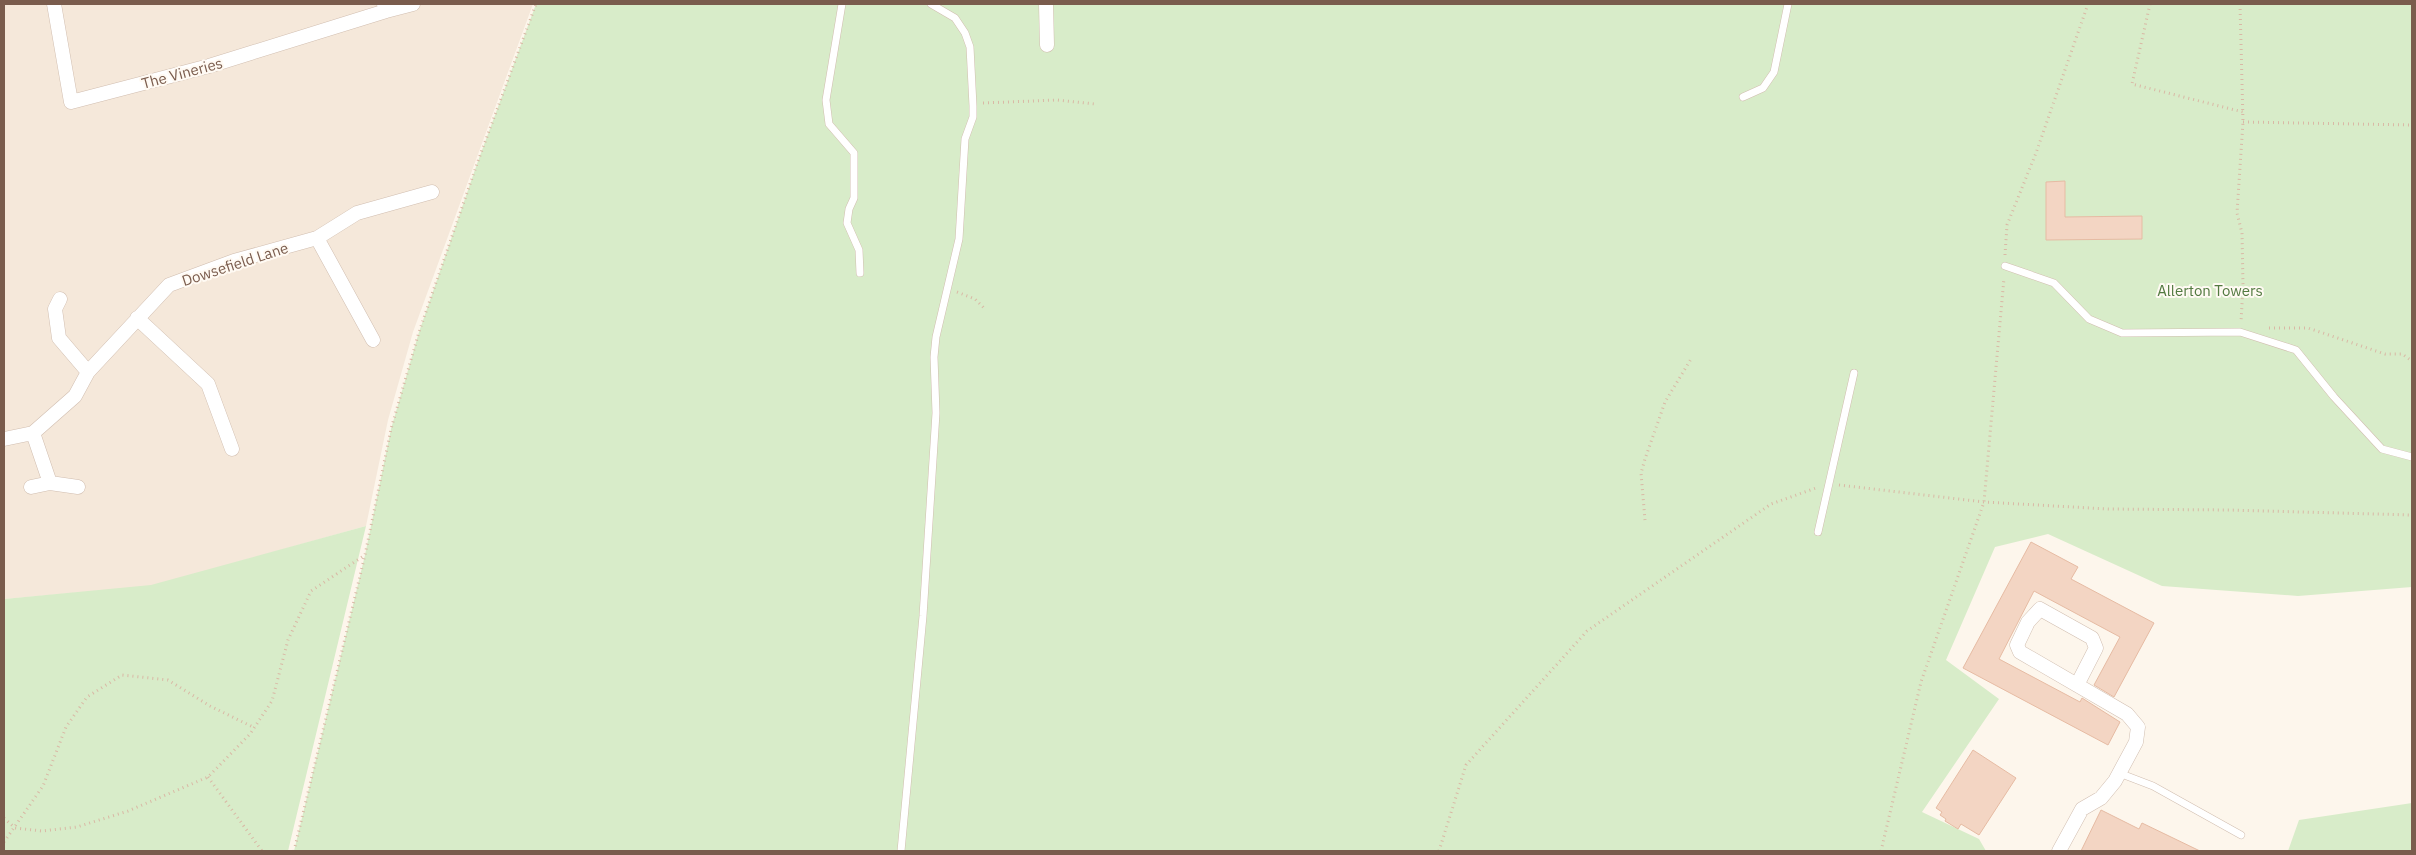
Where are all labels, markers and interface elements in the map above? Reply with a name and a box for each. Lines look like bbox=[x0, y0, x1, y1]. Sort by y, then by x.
street label: The Vineries bbox=[139, 53, 225, 93]
street label: Dowsefield Lane bbox=[179, 238, 291, 290]
park label: Allerton Towers bbox=[2157, 281, 2263, 300]

